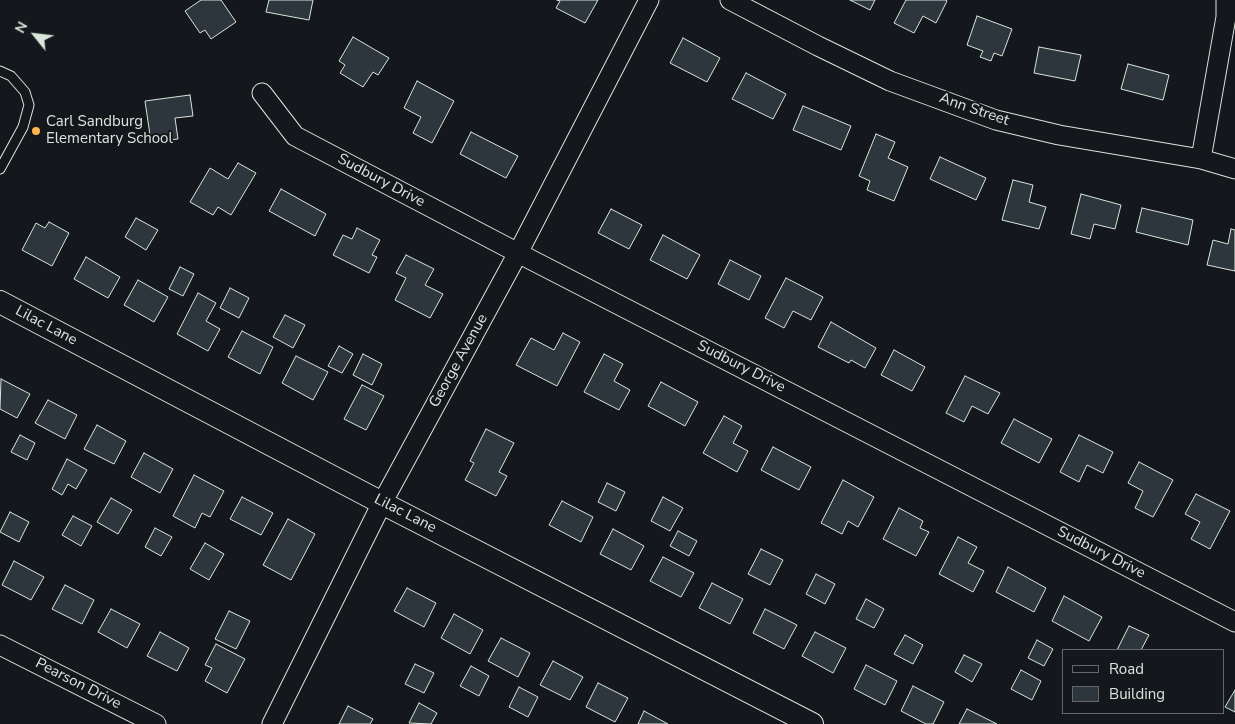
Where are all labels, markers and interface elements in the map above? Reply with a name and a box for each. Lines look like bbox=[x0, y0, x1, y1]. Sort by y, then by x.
north arrow bbox=[10, 10, 60, 60]
text: N bbox=[11, 18, 32, 37]
street label: Ann Street bbox=[937, 90, 1011, 130]
place label: Carl Sandburg Elementary School bbox=[46, 113, 173, 148]
marker: Carl Sandburg Elementary School bbox=[30, 125, 42, 137]
street label: Sudbury Drive bbox=[334, 150, 428, 212]
street label: Lilac Lane bbox=[12, 302, 80, 350]
street label: George Avenue bbox=[426, 311, 492, 411]
street label: Sudbury Drive bbox=[694, 337, 788, 397]
street label: Lilac Lane bbox=[371, 491, 439, 537]
street label: Sudbury Drive bbox=[1054, 523, 1148, 583]
legend bbox=[1062, 649, 1225, 714]
street label: Pearson Drive bbox=[32, 655, 124, 713]
text: Road bbox=[1109, 659, 1144, 679]
text: Building bbox=[1109, 684, 1165, 704]

